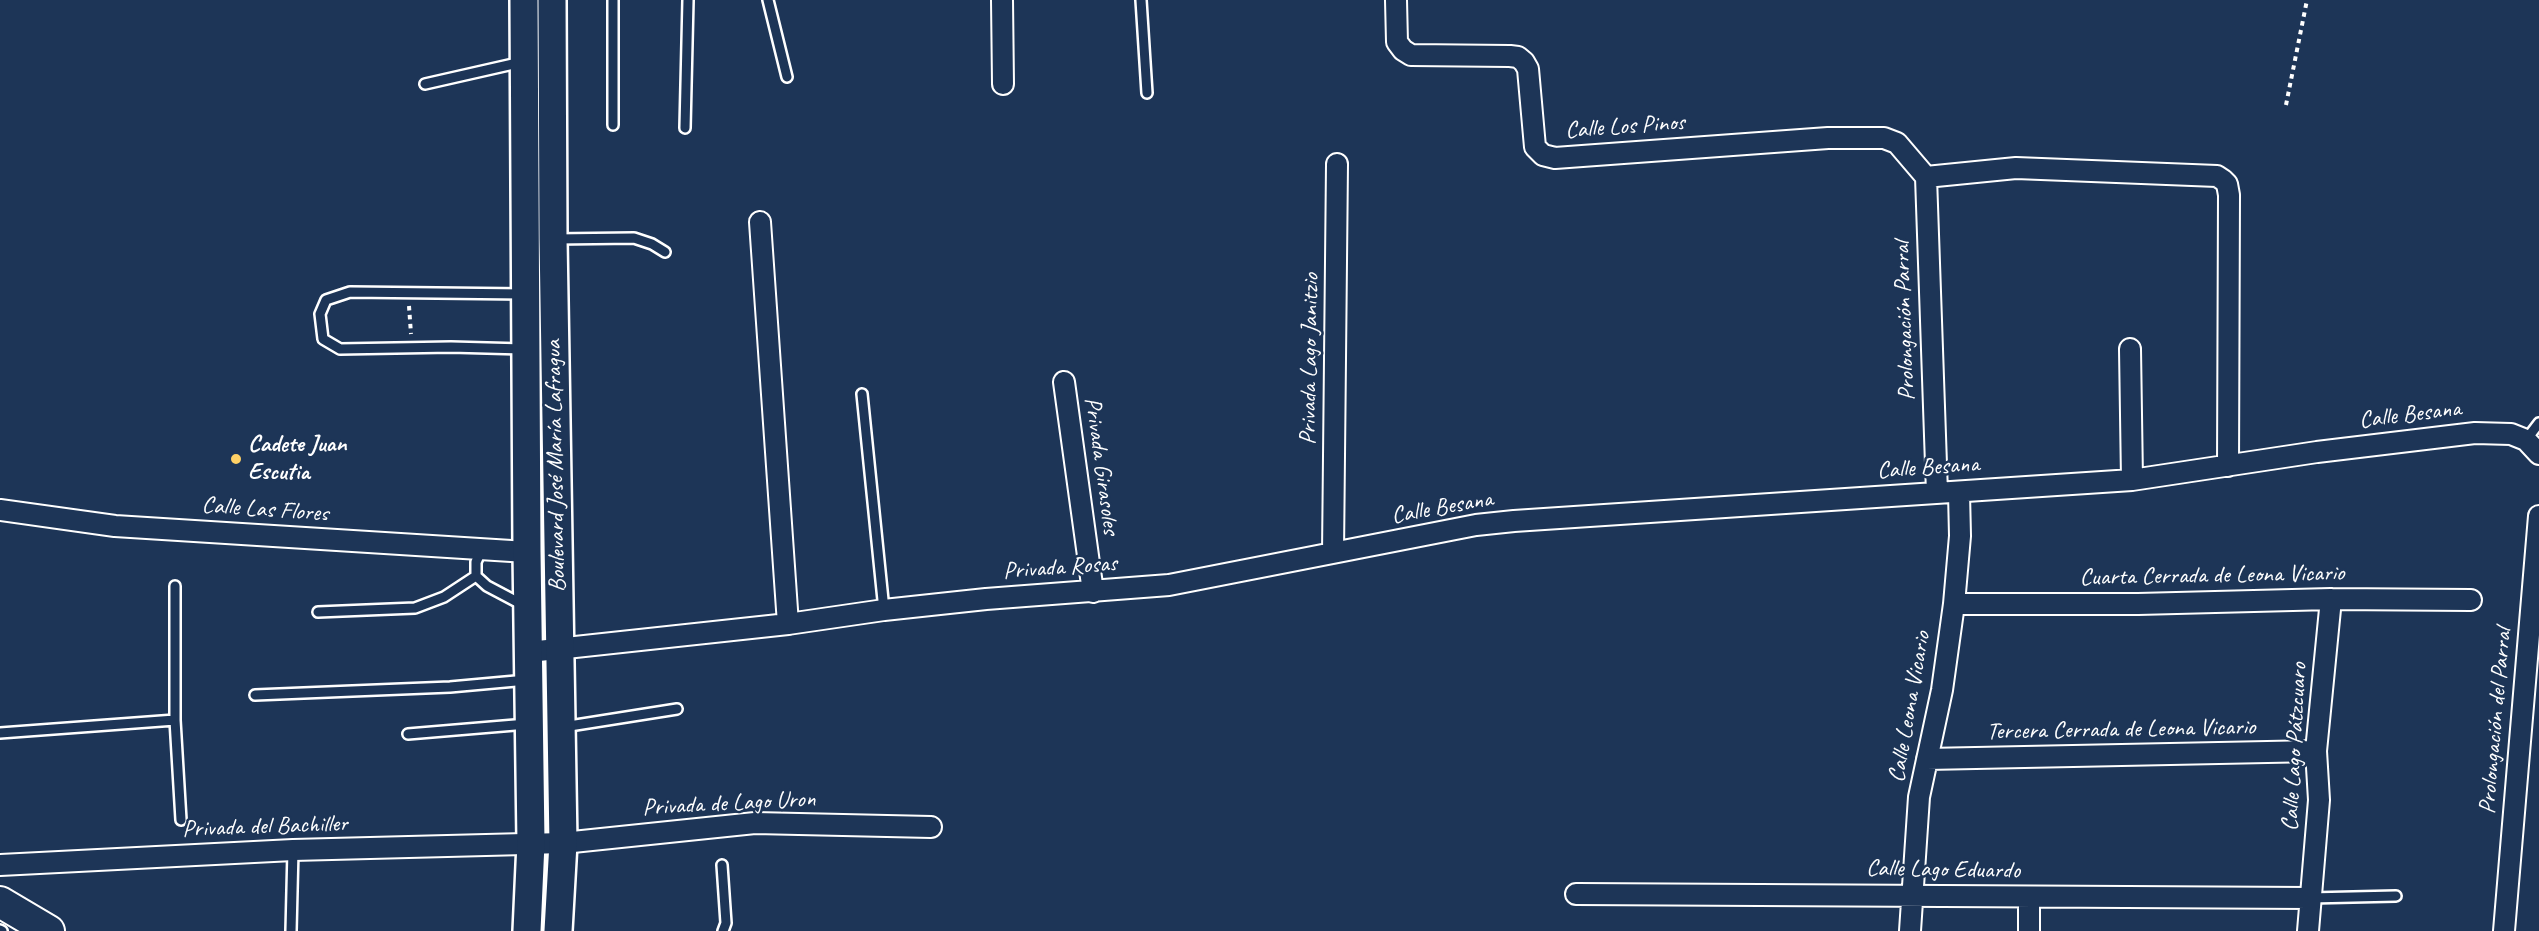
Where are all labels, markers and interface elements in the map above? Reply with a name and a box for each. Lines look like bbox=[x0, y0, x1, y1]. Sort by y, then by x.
street label: Calle Los Pinos bbox=[1564, 108, 1686, 146]
street label: Prolongación Parral bbox=[1888, 241, 1922, 401]
street label: Privada Lago Janitzio bbox=[1294, 273, 1326, 445]
street label: Boulevard José María Lafragua bbox=[539, 340, 573, 592]
street label: Calle Besana bbox=[2357, 394, 2463, 436]
street label: Privada Girasoles bbox=[1077, 395, 1125, 537]
place label: Cadete Juan Escutia bbox=[248, 431, 346, 487]
street label: Calle Besana bbox=[1876, 450, 1980, 486]
marker: Cadete Juan Escutia bbox=[229, 452, 243, 466]
street label: Calle Besana bbox=[1389, 485, 1495, 531]
street label: Calle Las Flores bbox=[201, 491, 329, 529]
street label: Privada Rosas bbox=[1002, 550, 1118, 586]
street label: Cuarta Cerrada de Leona Vicario bbox=[2079, 559, 2345, 593]
street label: Prolongación del Parral bbox=[2474, 627, 2518, 815]
street label: Calle Leona Vicario bbox=[1883, 629, 1937, 785]
street label: Calle Lago Pátzcuaro bbox=[2276, 662, 2314, 832]
street label: Tercera Cerrada de Leona Vicario bbox=[1986, 713, 2256, 747]
street label: Privada de Lago Uron bbox=[642, 785, 816, 823]
street label: Privada del Bachiller bbox=[182, 810, 348, 844]
street label: Calle Lago Eduardo bbox=[1866, 854, 2020, 886]

